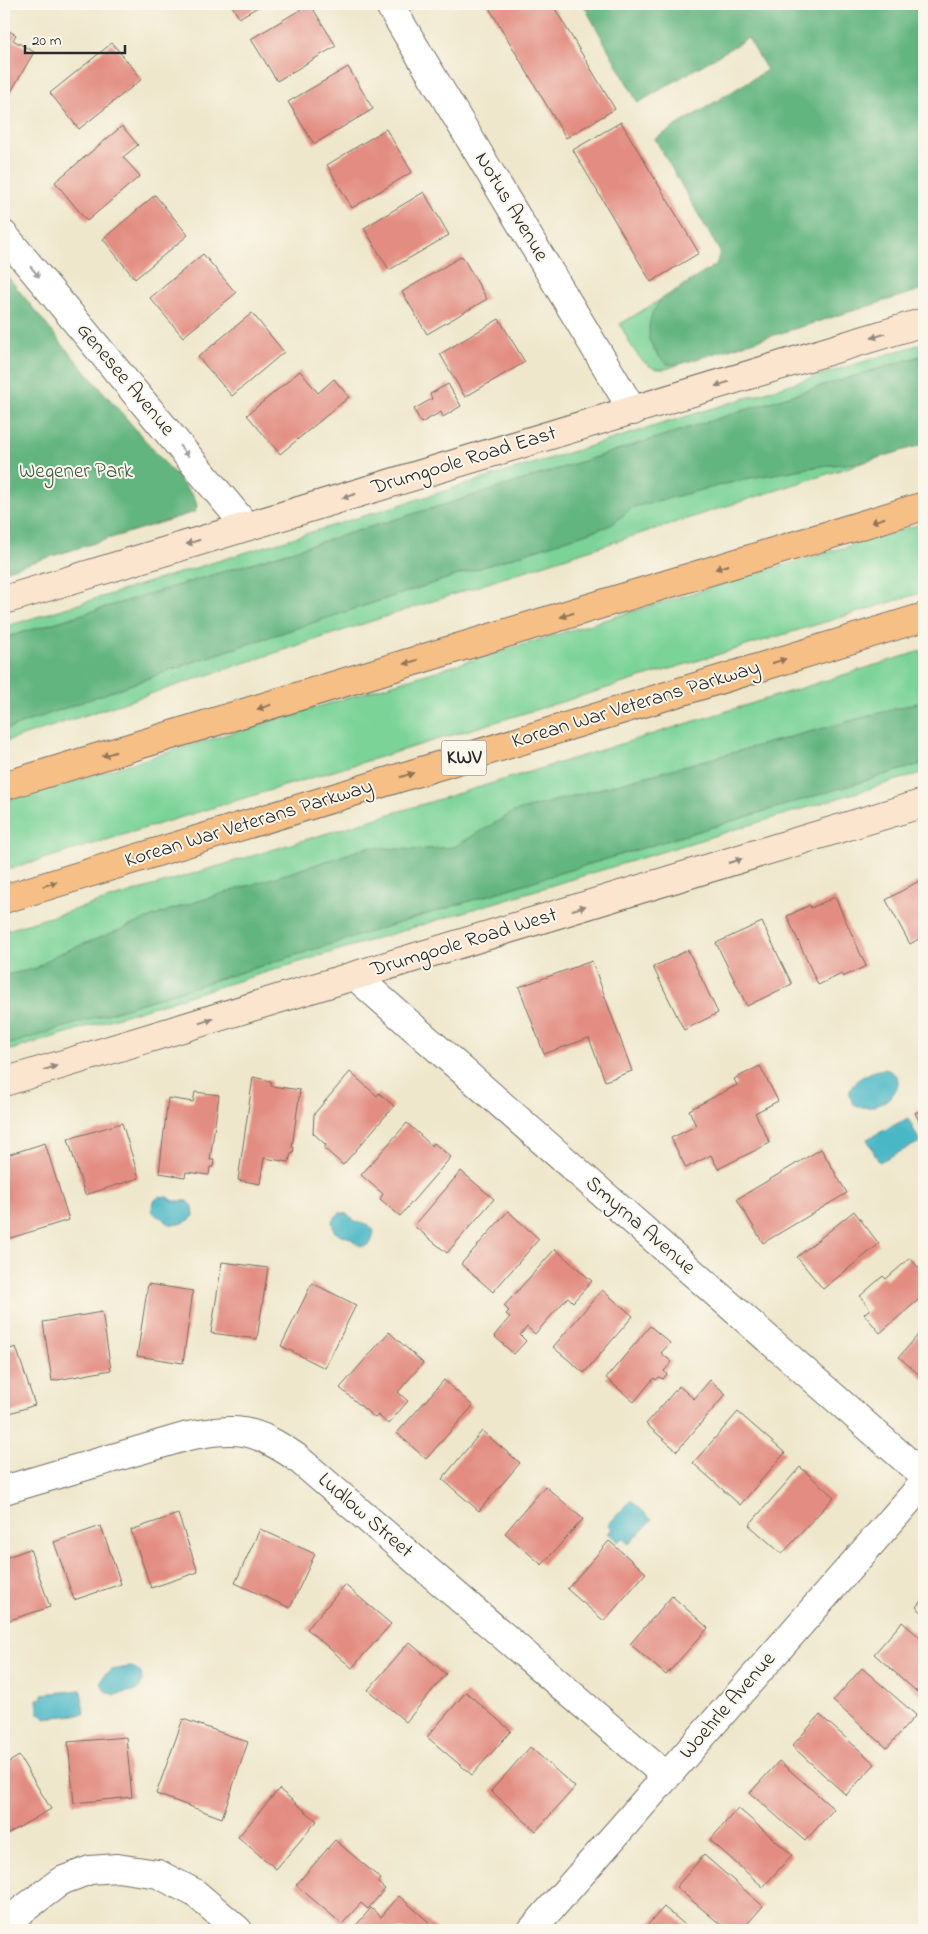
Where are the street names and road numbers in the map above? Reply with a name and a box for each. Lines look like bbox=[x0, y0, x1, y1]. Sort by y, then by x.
street label: Notus Avenue bbox=[467, 147, 556, 268]
street label: Genesee Avenue bbox=[69, 317, 182, 444]
street label: Drumgoole Road East bbox=[367, 419, 561, 506]
street label: Korean War Veterans Parkway bbox=[508, 653, 764, 759]
road number: KWV bbox=[442, 740, 486, 776]
street label: Korean War Veterans Parkway bbox=[121, 772, 377, 878]
street label: Drumgoole Road West bbox=[366, 900, 561, 988]
street label: Smyrna Avenue bbox=[577, 1170, 702, 1284]
street label: Ludlow Street bbox=[311, 1466, 419, 1566]
street label: Woehrle Avenue bbox=[673, 1645, 784, 1766]

